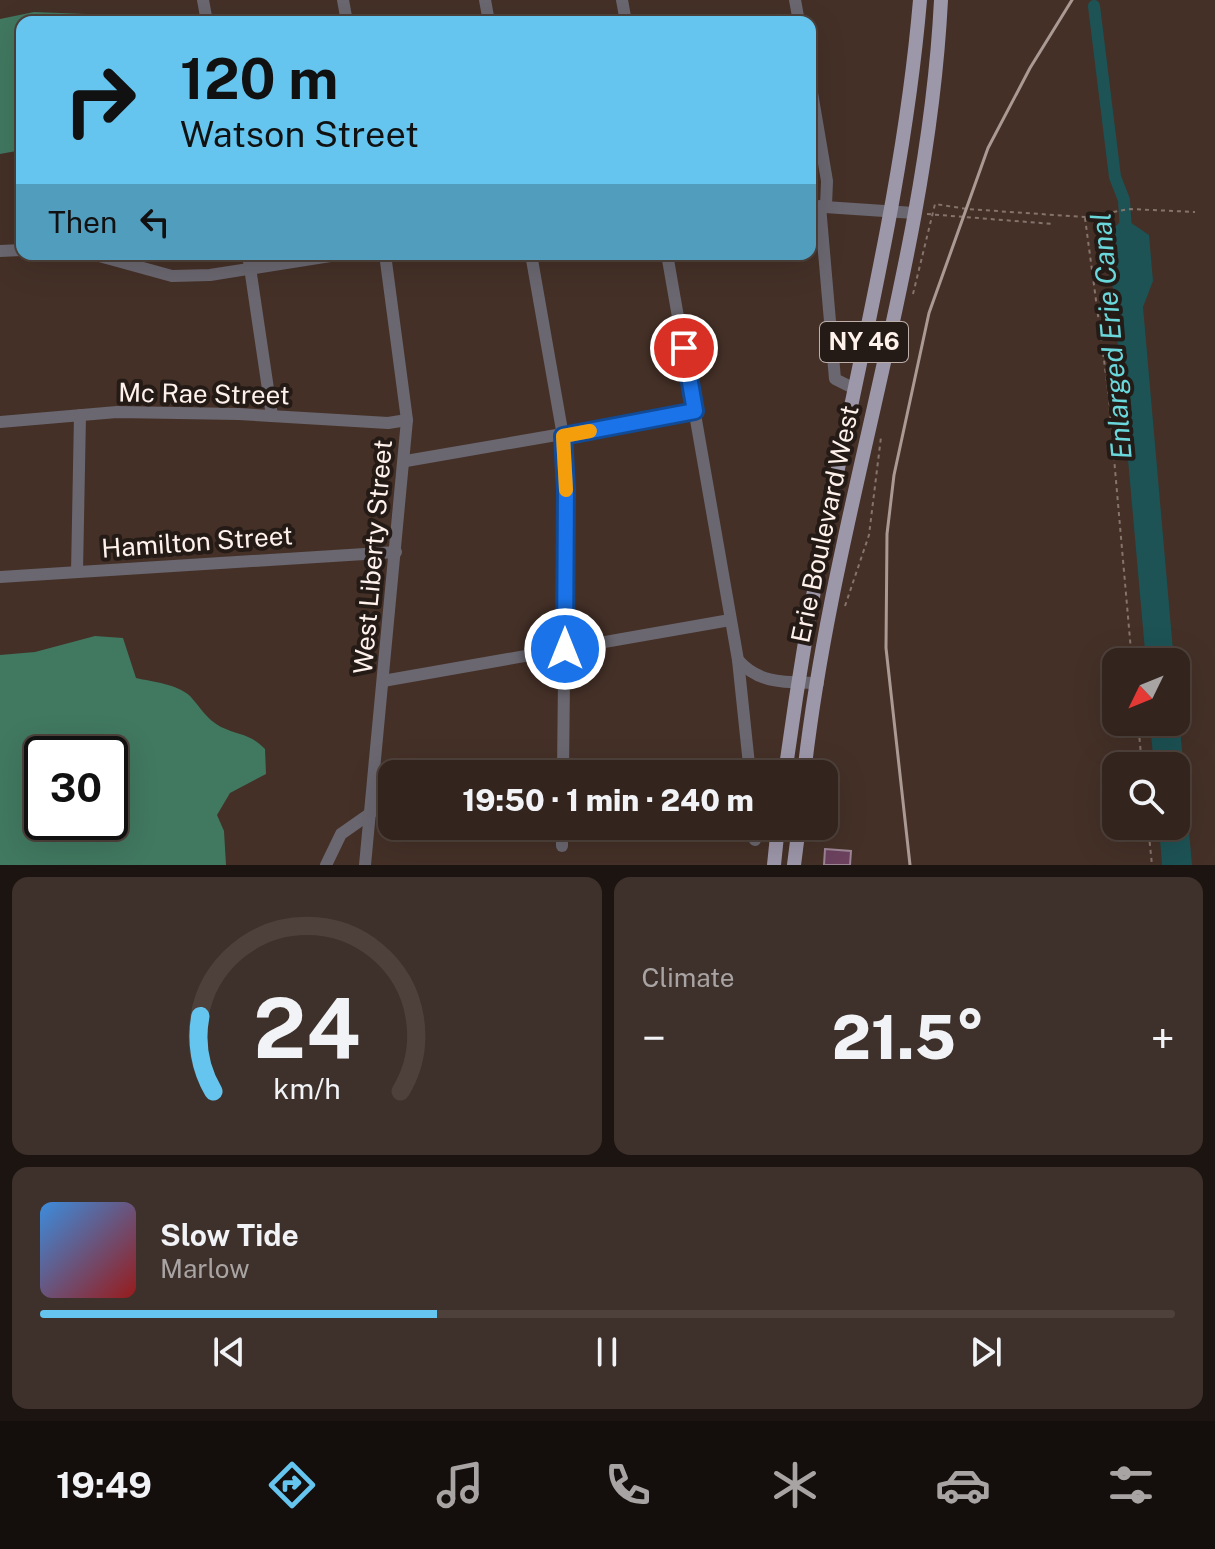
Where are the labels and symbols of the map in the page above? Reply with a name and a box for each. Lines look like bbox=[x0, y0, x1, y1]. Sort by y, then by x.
water label: Enlarged Erie Canal bbox=[1083, 211, 1138, 461]
pin bbox=[650, 314, 718, 382]
road number: NY 46 bbox=[820, 322, 908, 362]
street label: Mc Rae Street bbox=[118, 377, 290, 410]
street label: Erie Boulevard West bbox=[784, 402, 865, 645]
street label: West Liberty Street bbox=[347, 438, 398, 676]
street label: Hamilton Street bbox=[100, 519, 294, 564]
position arrow bbox=[523, 607, 607, 691]
north arrow bbox=[1102, 648, 1190, 736]
speed limit sign: 30 bbox=[24, 736, 128, 840]

